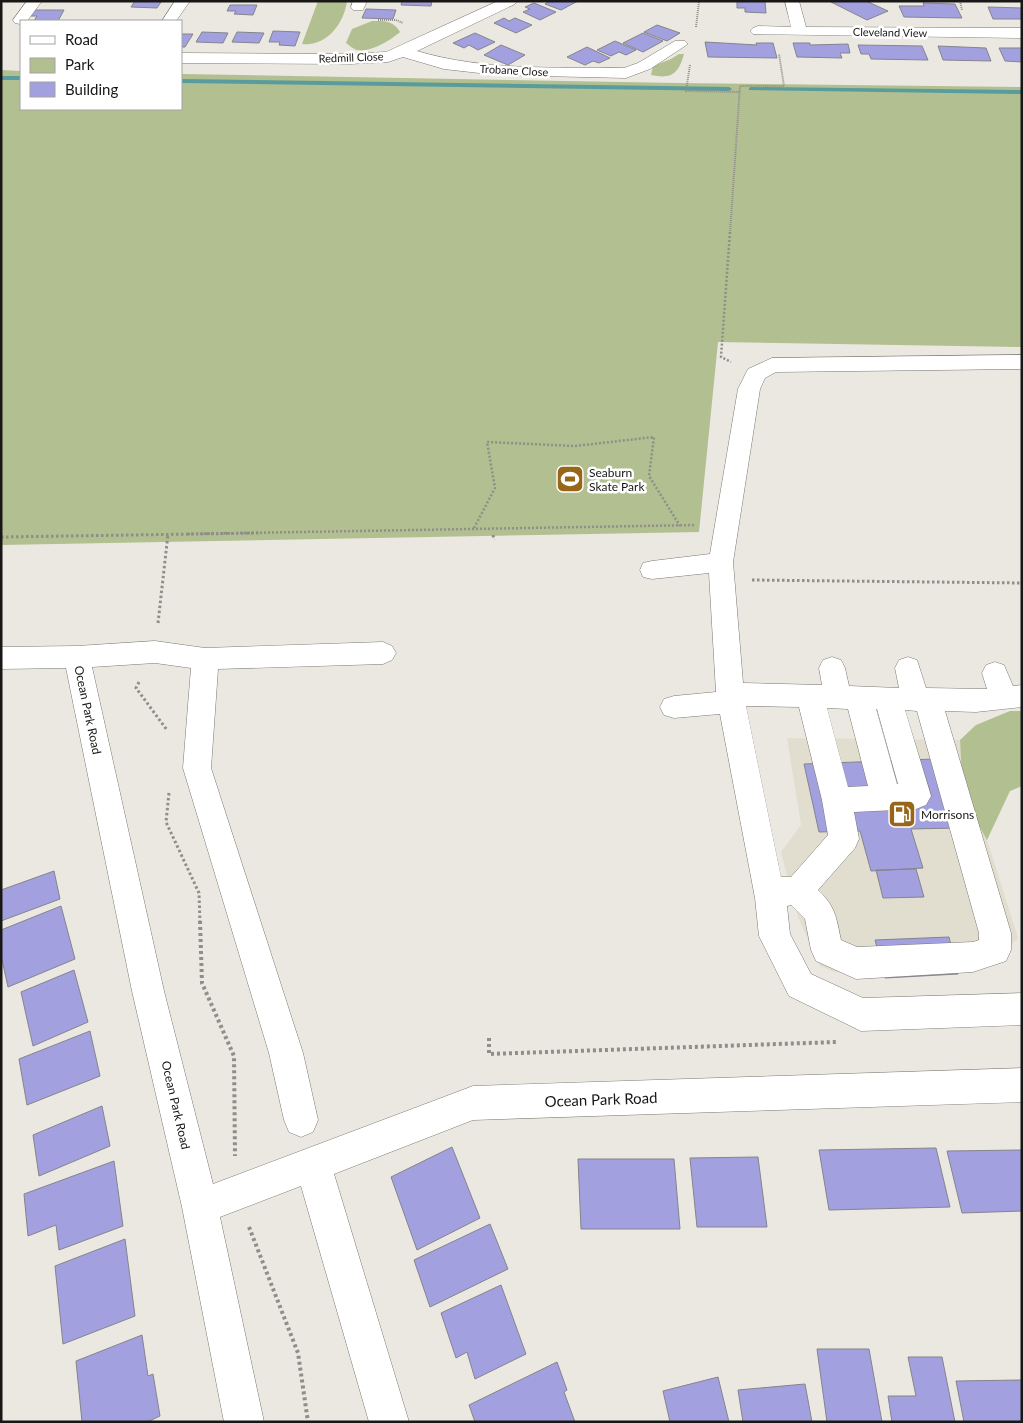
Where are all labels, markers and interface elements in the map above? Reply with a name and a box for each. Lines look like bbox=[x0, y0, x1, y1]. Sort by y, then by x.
legend bbox=[20, 20, 182, 110]
street label: Cleveland View bbox=[853, 25, 928, 39]
text: Road bbox=[65, 30, 98, 48]
street label: Redmill Close bbox=[318, 49, 384, 65]
text: Park bbox=[65, 55, 95, 73]
street label: Trobane Close bbox=[479, 62, 549, 78]
text: Building bbox=[65, 80, 118, 98]
sports icon: Seaburn Skate Park bbox=[555, 464, 585, 494]
place label: Seaburn Skate Park bbox=[589, 465, 645, 494]
street label: Ocean Park Road bbox=[71, 664, 105, 756]
fuel station icon: Morrisons bbox=[887, 799, 917, 829]
place label: Morrisons bbox=[921, 807, 974, 822]
street label: Ocean Park Road bbox=[159, 1059, 193, 1151]
street label: Ocean Park Road bbox=[544, 1088, 658, 1110]

